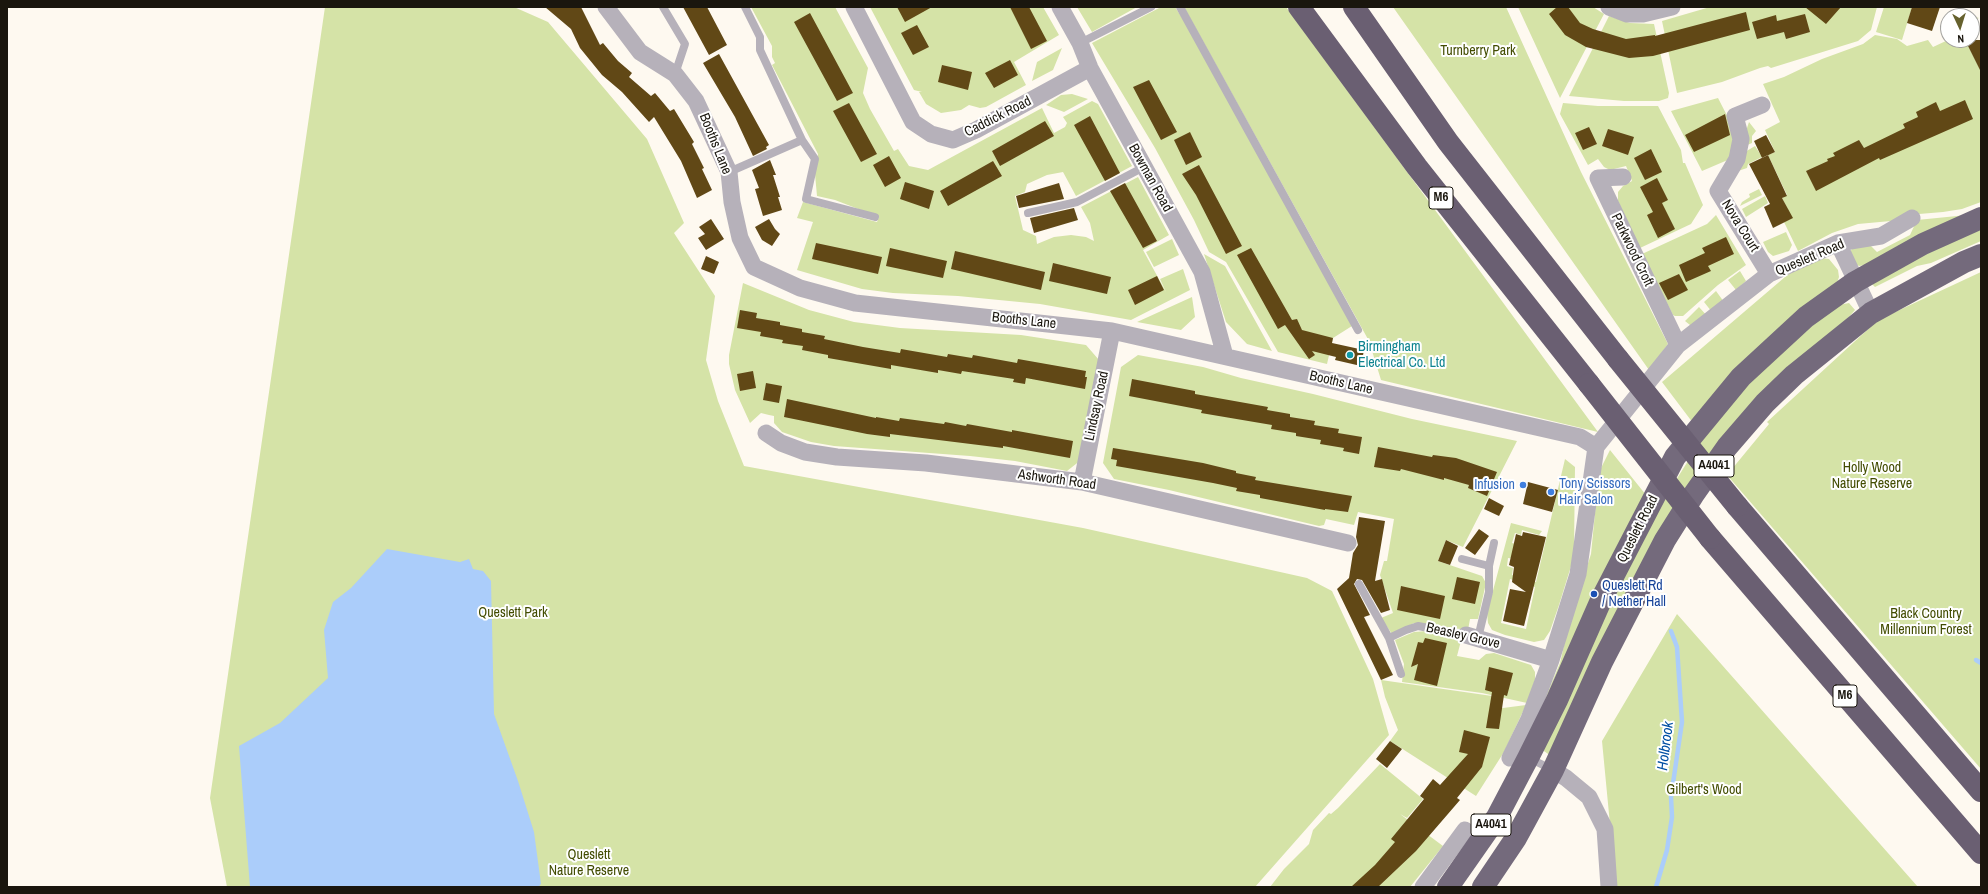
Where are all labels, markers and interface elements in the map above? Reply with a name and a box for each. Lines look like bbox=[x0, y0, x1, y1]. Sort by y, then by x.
north arrow bbox=[1940, 8, 1980, 48]
text: N bbox=[1957, 32, 1965, 46]
park label: Turnberry Park bbox=[1440, 43, 1516, 59]
street label: Caddick Road bbox=[962, 93, 1034, 141]
street label: Booths Lane bbox=[695, 111, 735, 177]
street label: Bowman Road bbox=[1124, 141, 1176, 215]
road number: M6 bbox=[1429, 187, 1453, 209]
street label: Nova Court bbox=[1717, 197, 1763, 255]
street label: Parkwood Croft bbox=[1607, 211, 1657, 289]
street label: Queslett Road bbox=[1773, 236, 1847, 280]
street label: Booths Lane bbox=[991, 309, 1057, 333]
place label: Birmingham Electrical Co. Ltd bbox=[1358, 339, 1445, 372]
marker: Birmingham Electrical Co. Ltd bbox=[1345, 350, 1355, 360]
street label: Booths Lane bbox=[1308, 368, 1374, 398]
street label: Lindsay Road bbox=[1081, 370, 1113, 442]
road number: A4041 bbox=[1694, 455, 1734, 477]
park label: Holly Wood Nature Reserve bbox=[1832, 460, 1912, 492]
street label: Ashworth Road bbox=[1017, 466, 1097, 494]
place label: Tony Scissors Hair Salon bbox=[1559, 476, 1630, 508]
place label: Infusion bbox=[1474, 477, 1515, 493]
marker: Infusion bbox=[1518, 480, 1528, 490]
marker: Tony Scissors Hair Salon bbox=[1546, 487, 1556, 497]
street label: Queslett Road bbox=[1614, 492, 1662, 566]
place label: Queslett Rd / Nether Hall bbox=[1602, 578, 1666, 610]
marker: Queslett Rd / Nether Hall bbox=[1589, 589, 1599, 599]
park label: Queslett Park bbox=[478, 605, 548, 621]
park label: Black Country Millennium Forest bbox=[1880, 606, 1972, 638]
street label: Beasley Grove bbox=[1424, 619, 1502, 653]
road number: M6 bbox=[1833, 685, 1857, 707]
water label: Holbrook bbox=[1654, 720, 1678, 772]
park label: Gilbert's Wood bbox=[1666, 782, 1742, 798]
road number: A4041 bbox=[1471, 814, 1511, 836]
park label: Queslett Nature Reserve bbox=[549, 847, 629, 880]

